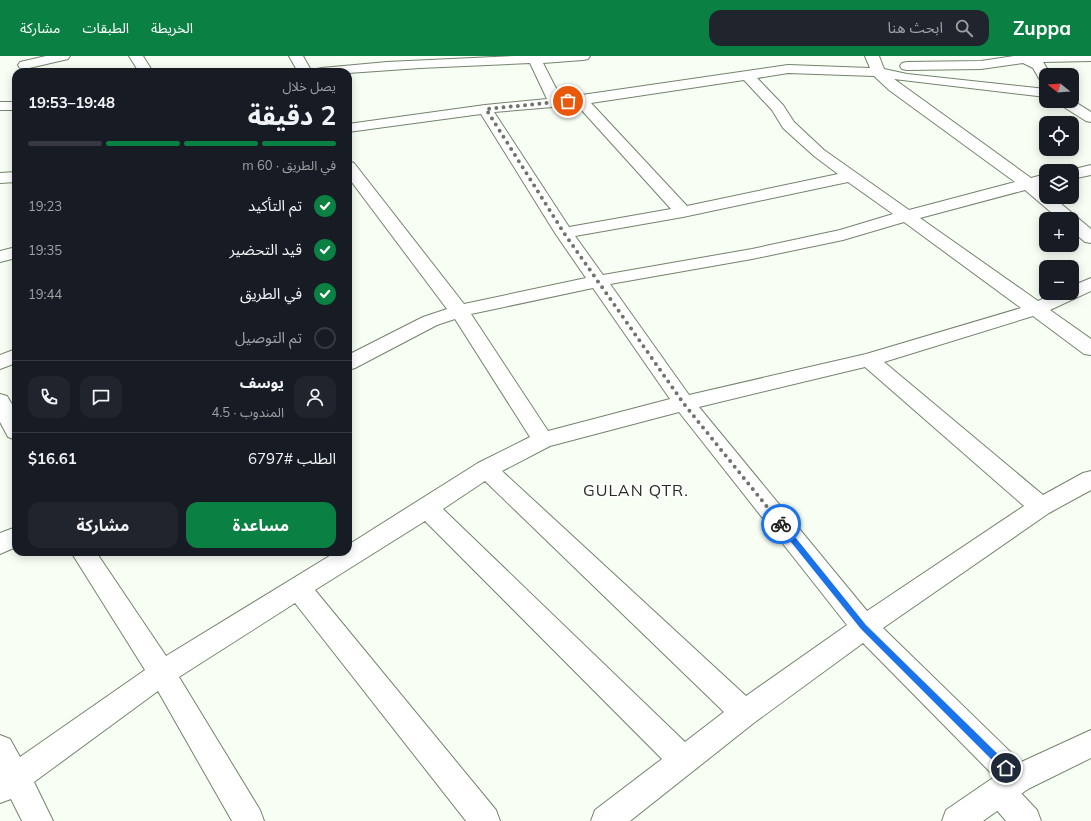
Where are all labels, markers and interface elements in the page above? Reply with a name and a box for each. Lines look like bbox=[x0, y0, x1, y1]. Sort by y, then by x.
search box bbox=[709, 10, 989, 46]
text: Zuppa bbox=[1013, 16, 1071, 40]
icon: search bbox=[953, 17, 975, 39]
text: ابحث هنا bbox=[887, 18, 943, 37]
text: مشاركة bbox=[20, 19, 60, 37]
text: الطبقات bbox=[82, 19, 129, 37]
text: الخريطة bbox=[151, 19, 193, 37]
north arrow bbox=[1039, 68, 1079, 108]
map controls bbox=[1039, 68, 1079, 300]
text: يصل خلال bbox=[282, 78, 336, 94]
pin bbox=[551, 84, 585, 118]
icon: bag bbox=[557, 90, 579, 112]
text: 19:48–19:53 bbox=[28, 93, 115, 112]
text: 2 دقيقة bbox=[248, 99, 336, 132]
button: locate bbox=[1039, 116, 1079, 156]
text: في الطريق · 60 m bbox=[242, 157, 336, 173]
button: layers bbox=[1039, 164, 1079, 204]
icon: check bbox=[314, 195, 336, 217]
text: تم التأكيد bbox=[248, 196, 302, 215]
text: 19:23 bbox=[28, 198, 62, 214]
button: + bbox=[1039, 212, 1079, 252]
icon: check bbox=[314, 239, 336, 261]
text: قيد التحضير bbox=[229, 240, 302, 259]
text: 19:35 bbox=[28, 242, 62, 258]
button: − bbox=[1039, 260, 1079, 300]
icon: check bbox=[314, 283, 336, 305]
text: في الطريق bbox=[240, 284, 302, 303]
text: 19:44 bbox=[28, 286, 62, 302]
text: تم التوصيل bbox=[235, 328, 302, 347]
text: يوسف bbox=[240, 373, 284, 392]
button: phone bbox=[28, 376, 70, 418]
button: chat bbox=[80, 376, 122, 418]
button: person bbox=[294, 376, 336, 418]
text: المندوب · 4.5 bbox=[212, 404, 284, 420]
text: $16.61 bbox=[28, 449, 77, 468]
text: الطلب #6797 bbox=[248, 449, 336, 468]
district label: GULAN QTR. bbox=[583, 480, 689, 500]
button: مشاركة bbox=[28, 502, 178, 548]
button: مساعدة bbox=[186, 502, 336, 548]
courier bbox=[761, 504, 801, 544]
icon: bike bbox=[770, 513, 792, 535]
pin bbox=[989, 751, 1023, 785]
icon: home bbox=[995, 757, 1017, 779]

